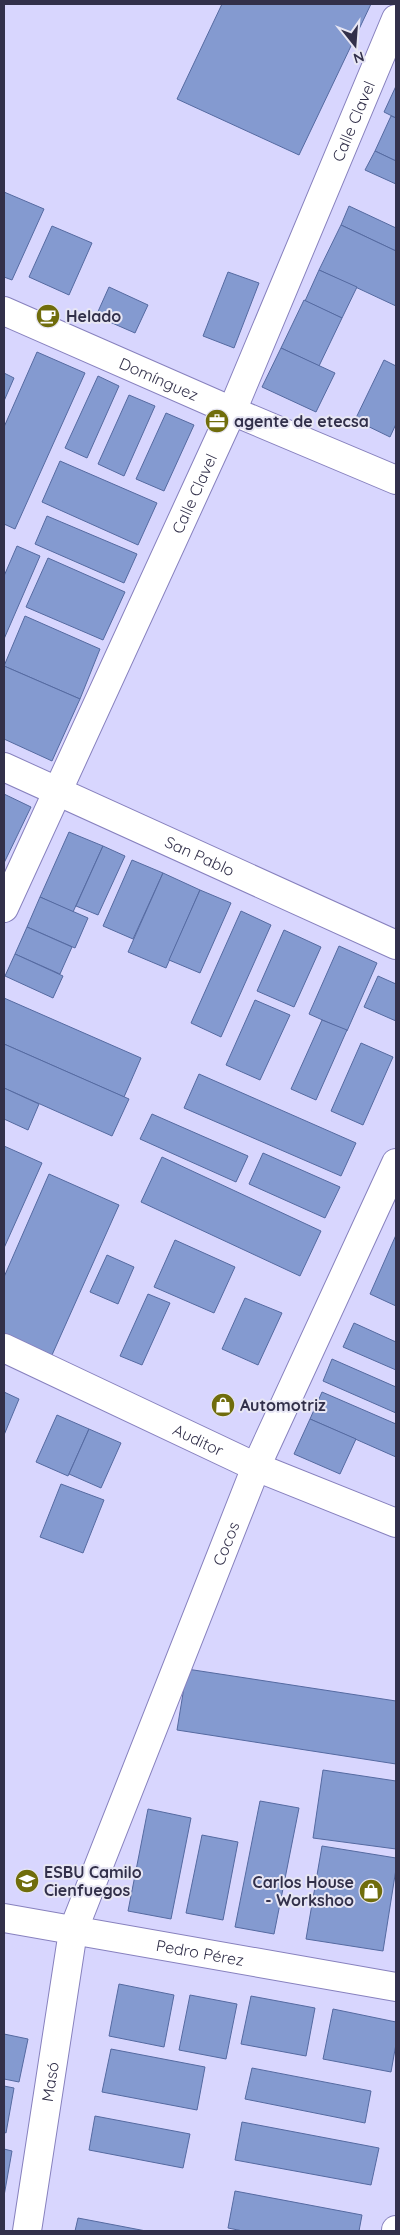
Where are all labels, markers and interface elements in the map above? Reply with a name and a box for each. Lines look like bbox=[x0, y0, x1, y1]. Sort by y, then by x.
north arrow bbox=[330, 20, 380, 70]
text: N bbox=[351, 47, 366, 68]
street label: Calle Clavel bbox=[328, 78, 379, 164]
cafe icon: Helado bbox=[35, 303, 61, 329]
place label: Helado bbox=[66, 306, 121, 326]
street label: Domínguez bbox=[116, 353, 201, 405]
office icon: agente de etecsa bbox=[204, 408, 230, 434]
place label: agente de etecsa bbox=[234, 411, 369, 431]
street label: Calle Clavel bbox=[167, 450, 221, 537]
street label: San Pablo bbox=[162, 831, 238, 880]
shop icon: Automotriz bbox=[210, 1392, 236, 1418]
place label: Automotriz bbox=[240, 1395, 326, 1415]
street label: Auditor bbox=[170, 1419, 227, 1460]
street label: Cocos bbox=[208, 1519, 243, 1568]
place label: ESBU Camilo Cienfuegos bbox=[44, 1862, 142, 1900]
school or university icon: ESBU Camilo Cienfuegos bbox=[14, 1868, 40, 1894]
place label: Carlos House - Workshoo bbox=[253, 1872, 354, 1910]
shop icon: Carlos House - Workshoo bbox=[358, 1878, 384, 1904]
street label: Pedro Pérez bbox=[154, 1935, 246, 1970]
street label: Masó bbox=[37, 2060, 63, 2103]

